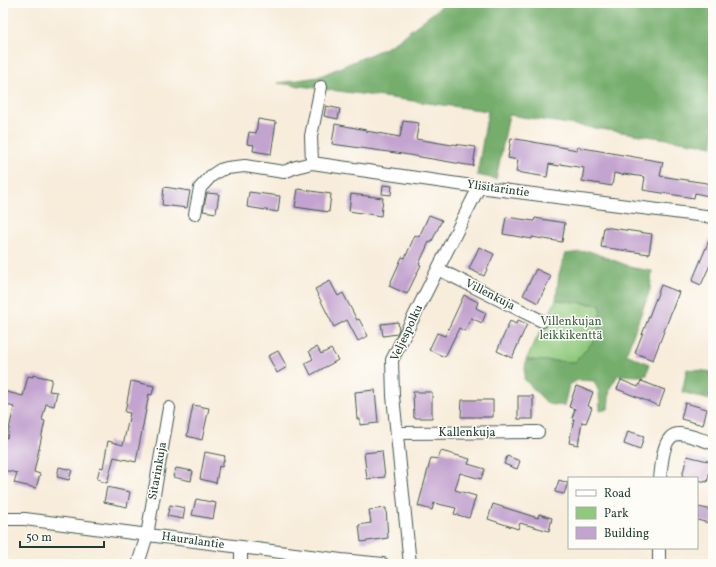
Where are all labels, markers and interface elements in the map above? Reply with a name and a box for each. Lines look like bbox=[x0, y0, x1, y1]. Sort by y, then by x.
street label: Ylisitarintie bbox=[466, 177, 531, 201]
street label: Villenkuja bbox=[462, 276, 518, 314]
street label: Veljespolku bbox=[387, 302, 427, 364]
park label: Villenkujan leikkikenttä bbox=[539, 314, 603, 344]
street label: Kallenkuja bbox=[439, 425, 495, 441]
street label: Sitarinkuja bbox=[145, 441, 171, 501]
legend bbox=[568, 477, 698, 549]
text: Road bbox=[604, 486, 631, 502]
text: Park bbox=[604, 506, 629, 522]
scale bar bbox=[20, 523, 104, 549]
text: Building bbox=[604, 526, 649, 542]
street label: Hauralantie bbox=[161, 529, 226, 553]
text: 50 m bbox=[26, 530, 52, 546]

